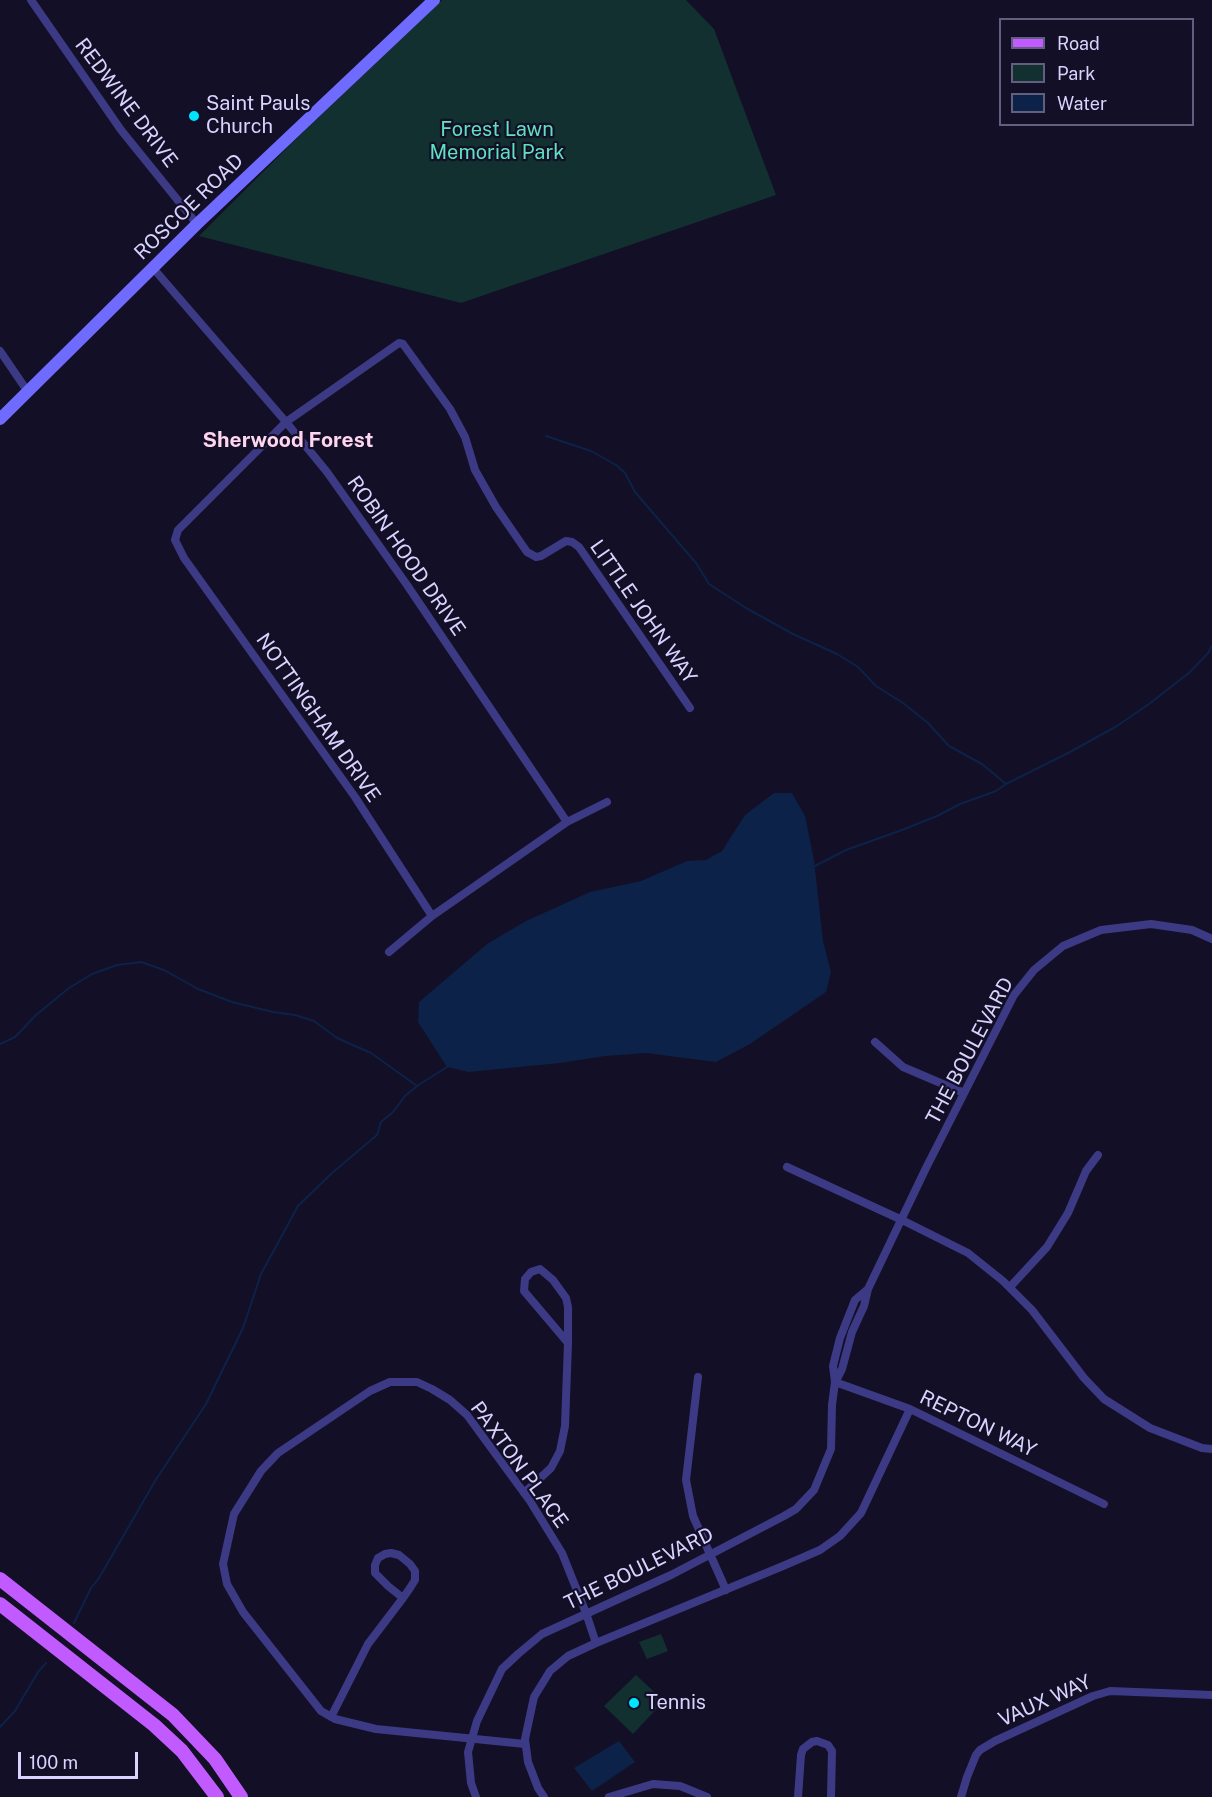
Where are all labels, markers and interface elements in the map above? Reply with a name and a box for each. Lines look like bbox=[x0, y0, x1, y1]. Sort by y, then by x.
legend bbox=[999, 18, 1194, 126]
text: Road bbox=[1057, 33, 1100, 54]
street label: REDWINE DRIVE bbox=[70, 34, 182, 172]
text: Park bbox=[1057, 63, 1095, 84]
place label: Saint Pauls Church bbox=[206, 92, 310, 139]
text: Water bbox=[1057, 93, 1107, 114]
marker: Saint Pauls Church bbox=[187, 109, 201, 123]
park label: Forest Lawn Memorial Park bbox=[430, 118, 564, 165]
street label: ROSCOE ROAD bbox=[130, 149, 248, 265]
district label: Sherwood Forest bbox=[203, 428, 373, 454]
street label: ROBIN HOOD DRIVE bbox=[342, 472, 470, 640]
street label: LITTLE JOHN WAY bbox=[585, 536, 701, 688]
street label: NOTTINGHAM DRIVE bbox=[251, 629, 385, 807]
street label: THE BOULEVARD bbox=[921, 973, 1019, 1129]
street label: REPTON WAY bbox=[916, 1385, 1040, 1463]
street label: PAXTON PLACE bbox=[465, 1397, 573, 1533]
street label: THE BOULEVARD bbox=[560, 1522, 718, 1616]
street label: VAUX WAY bbox=[995, 1670, 1095, 1732]
place label: Tennis bbox=[646, 1691, 706, 1715]
marker: Tennis bbox=[627, 1696, 641, 1710]
scale bar bbox=[21, 1740, 141, 1778]
text: 100 m bbox=[29, 1752, 78, 1773]

